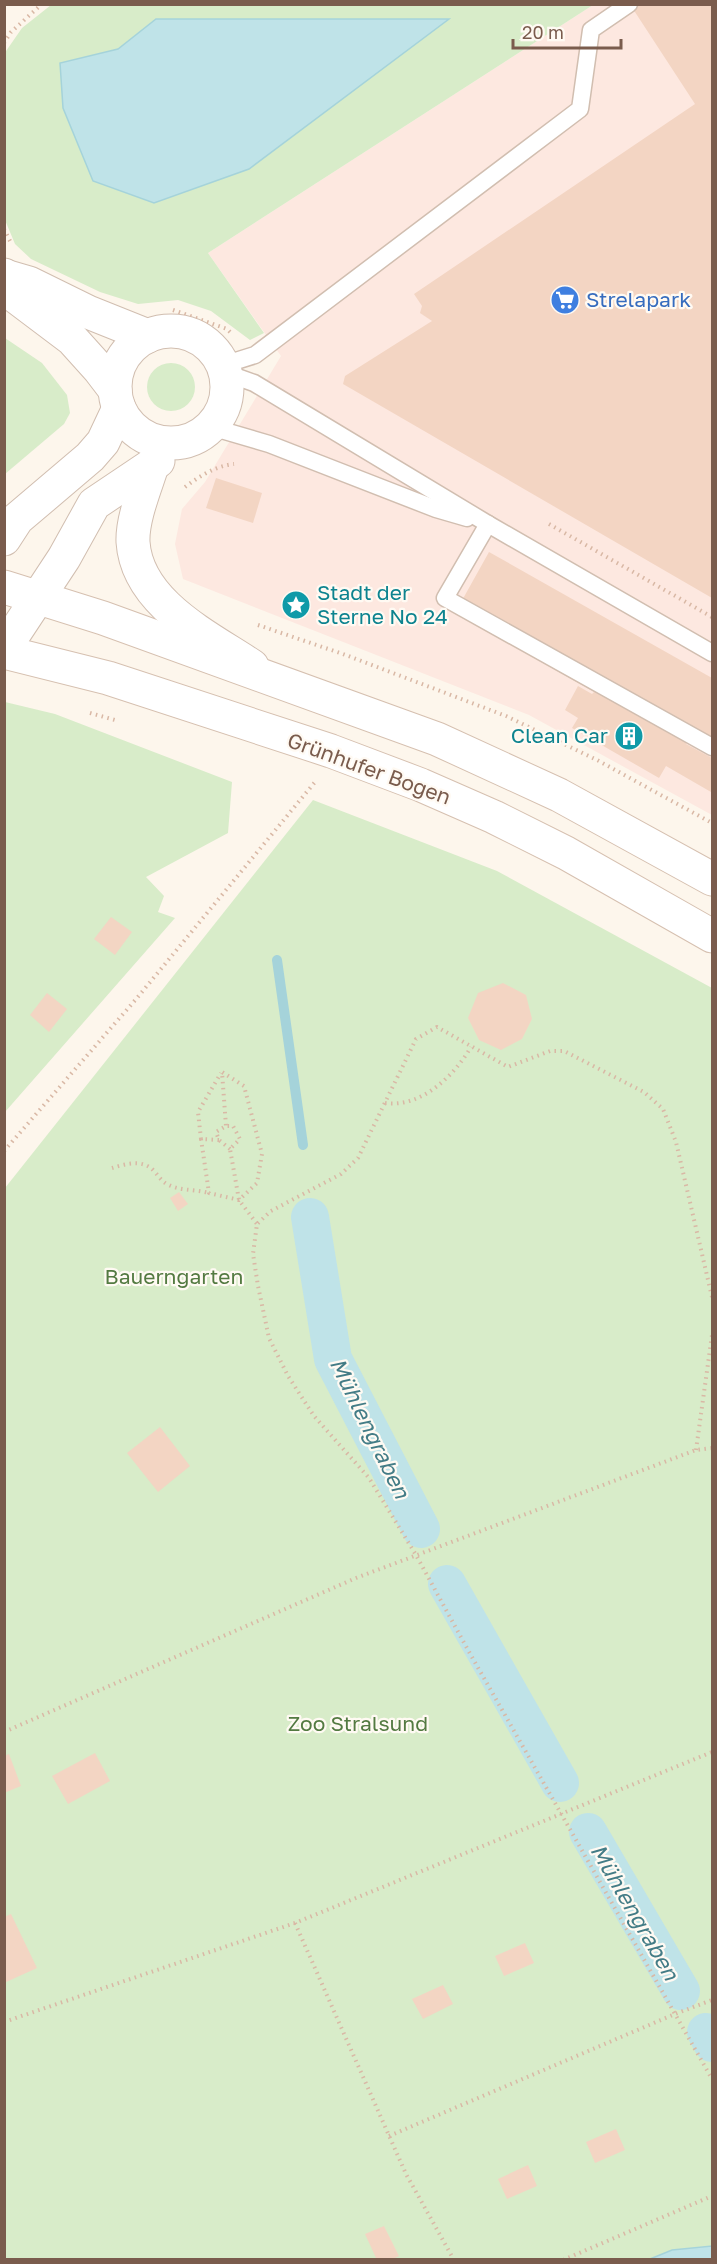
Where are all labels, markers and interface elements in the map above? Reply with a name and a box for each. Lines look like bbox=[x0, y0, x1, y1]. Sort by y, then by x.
scale bar bbox=[513, 12, 621, 50]
text: 20 m bbox=[522, 21, 564, 43]
supermarket icon: Strelapark bbox=[549, 284, 581, 316]
place label: Strelapark bbox=[586, 286, 691, 312]
place label: Stadt der Sterne No 24 bbox=[317, 579, 448, 629]
place icon: Stadt der Sterne No 24 bbox=[280, 589, 312, 621]
building icon: Clean Car bbox=[613, 720, 645, 752]
place label: Clean Car bbox=[511, 722, 608, 748]
street label: Grünhufer Bogen bbox=[284, 726, 455, 810]
park label: Bauerngarten bbox=[105, 1263, 243, 1289]
water label: Mühlengraben bbox=[325, 1353, 417, 1504]
park label: Zoo Stralsund bbox=[288, 1710, 428, 1736]
water label: Mühlengraben bbox=[585, 1839, 686, 1986]

